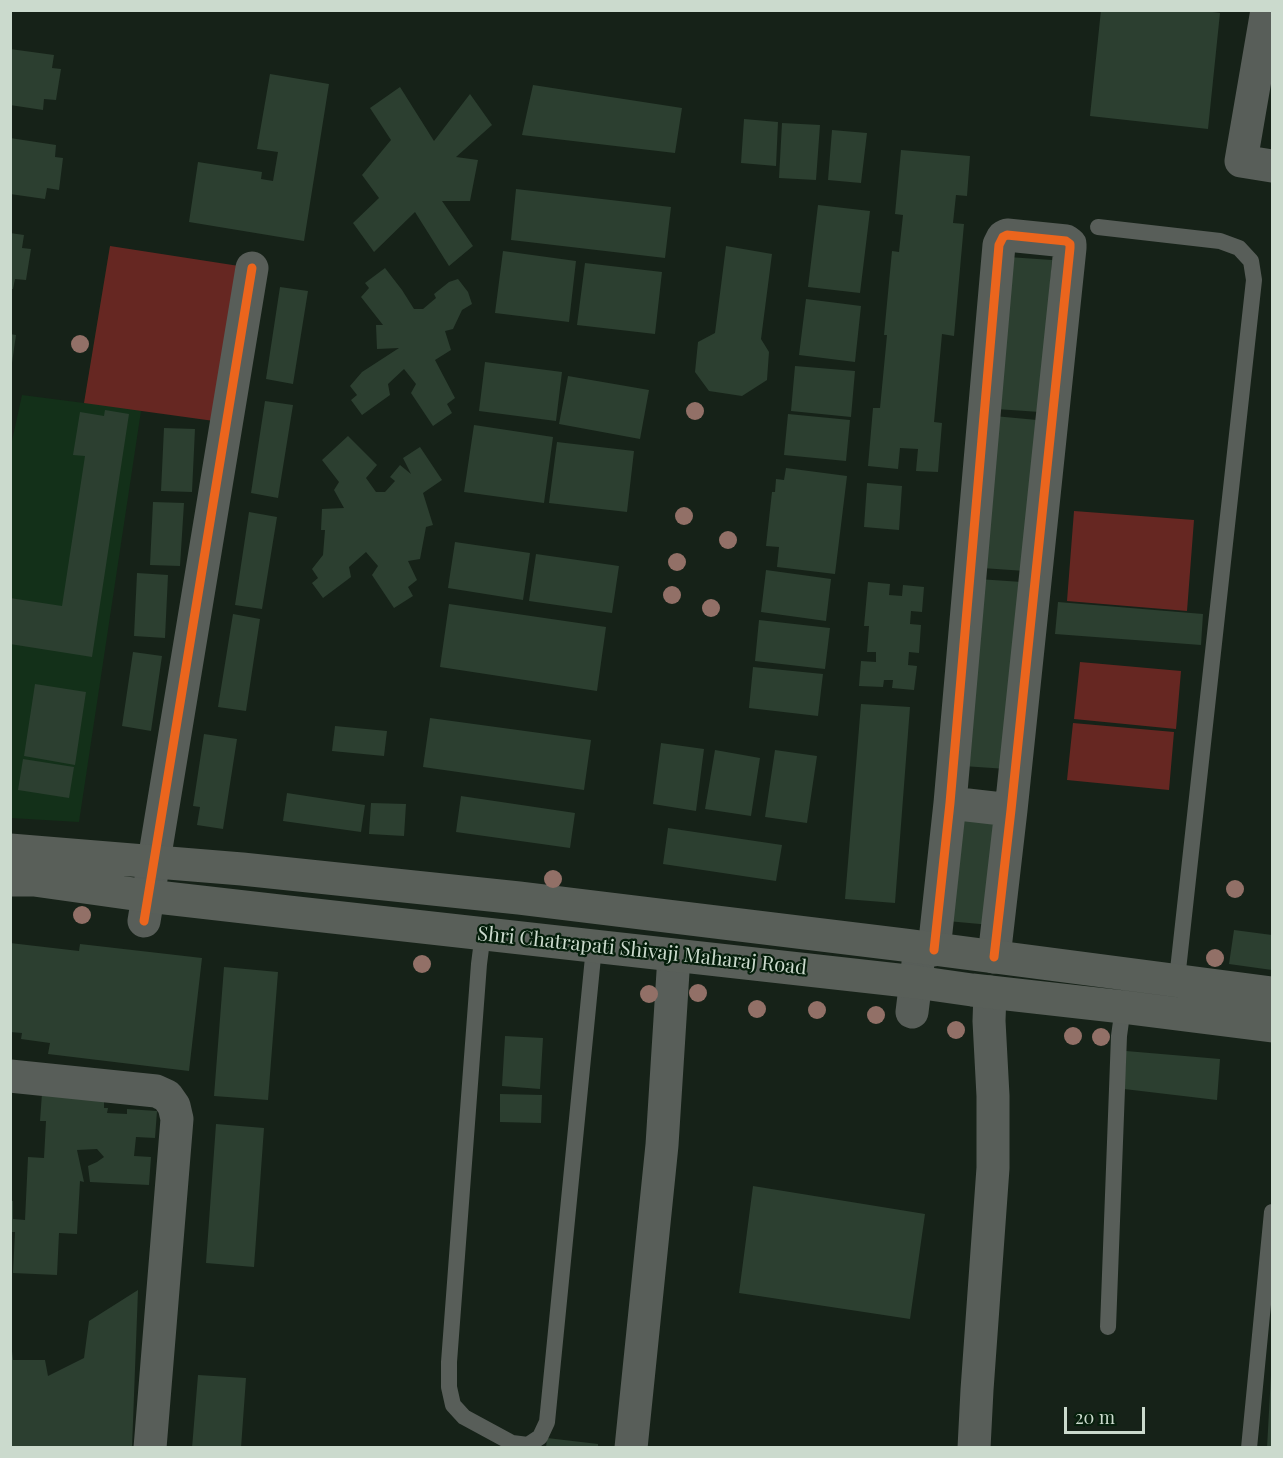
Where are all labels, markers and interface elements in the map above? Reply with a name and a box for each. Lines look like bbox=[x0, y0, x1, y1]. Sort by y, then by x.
street label: Shri Chatrapati Shivaji Maharaj Road bbox=[476, 922, 808, 980]
scale bar bbox=[1067, 1395, 1148, 1433]
text: 20 m bbox=[1075, 1405, 1115, 1429]

